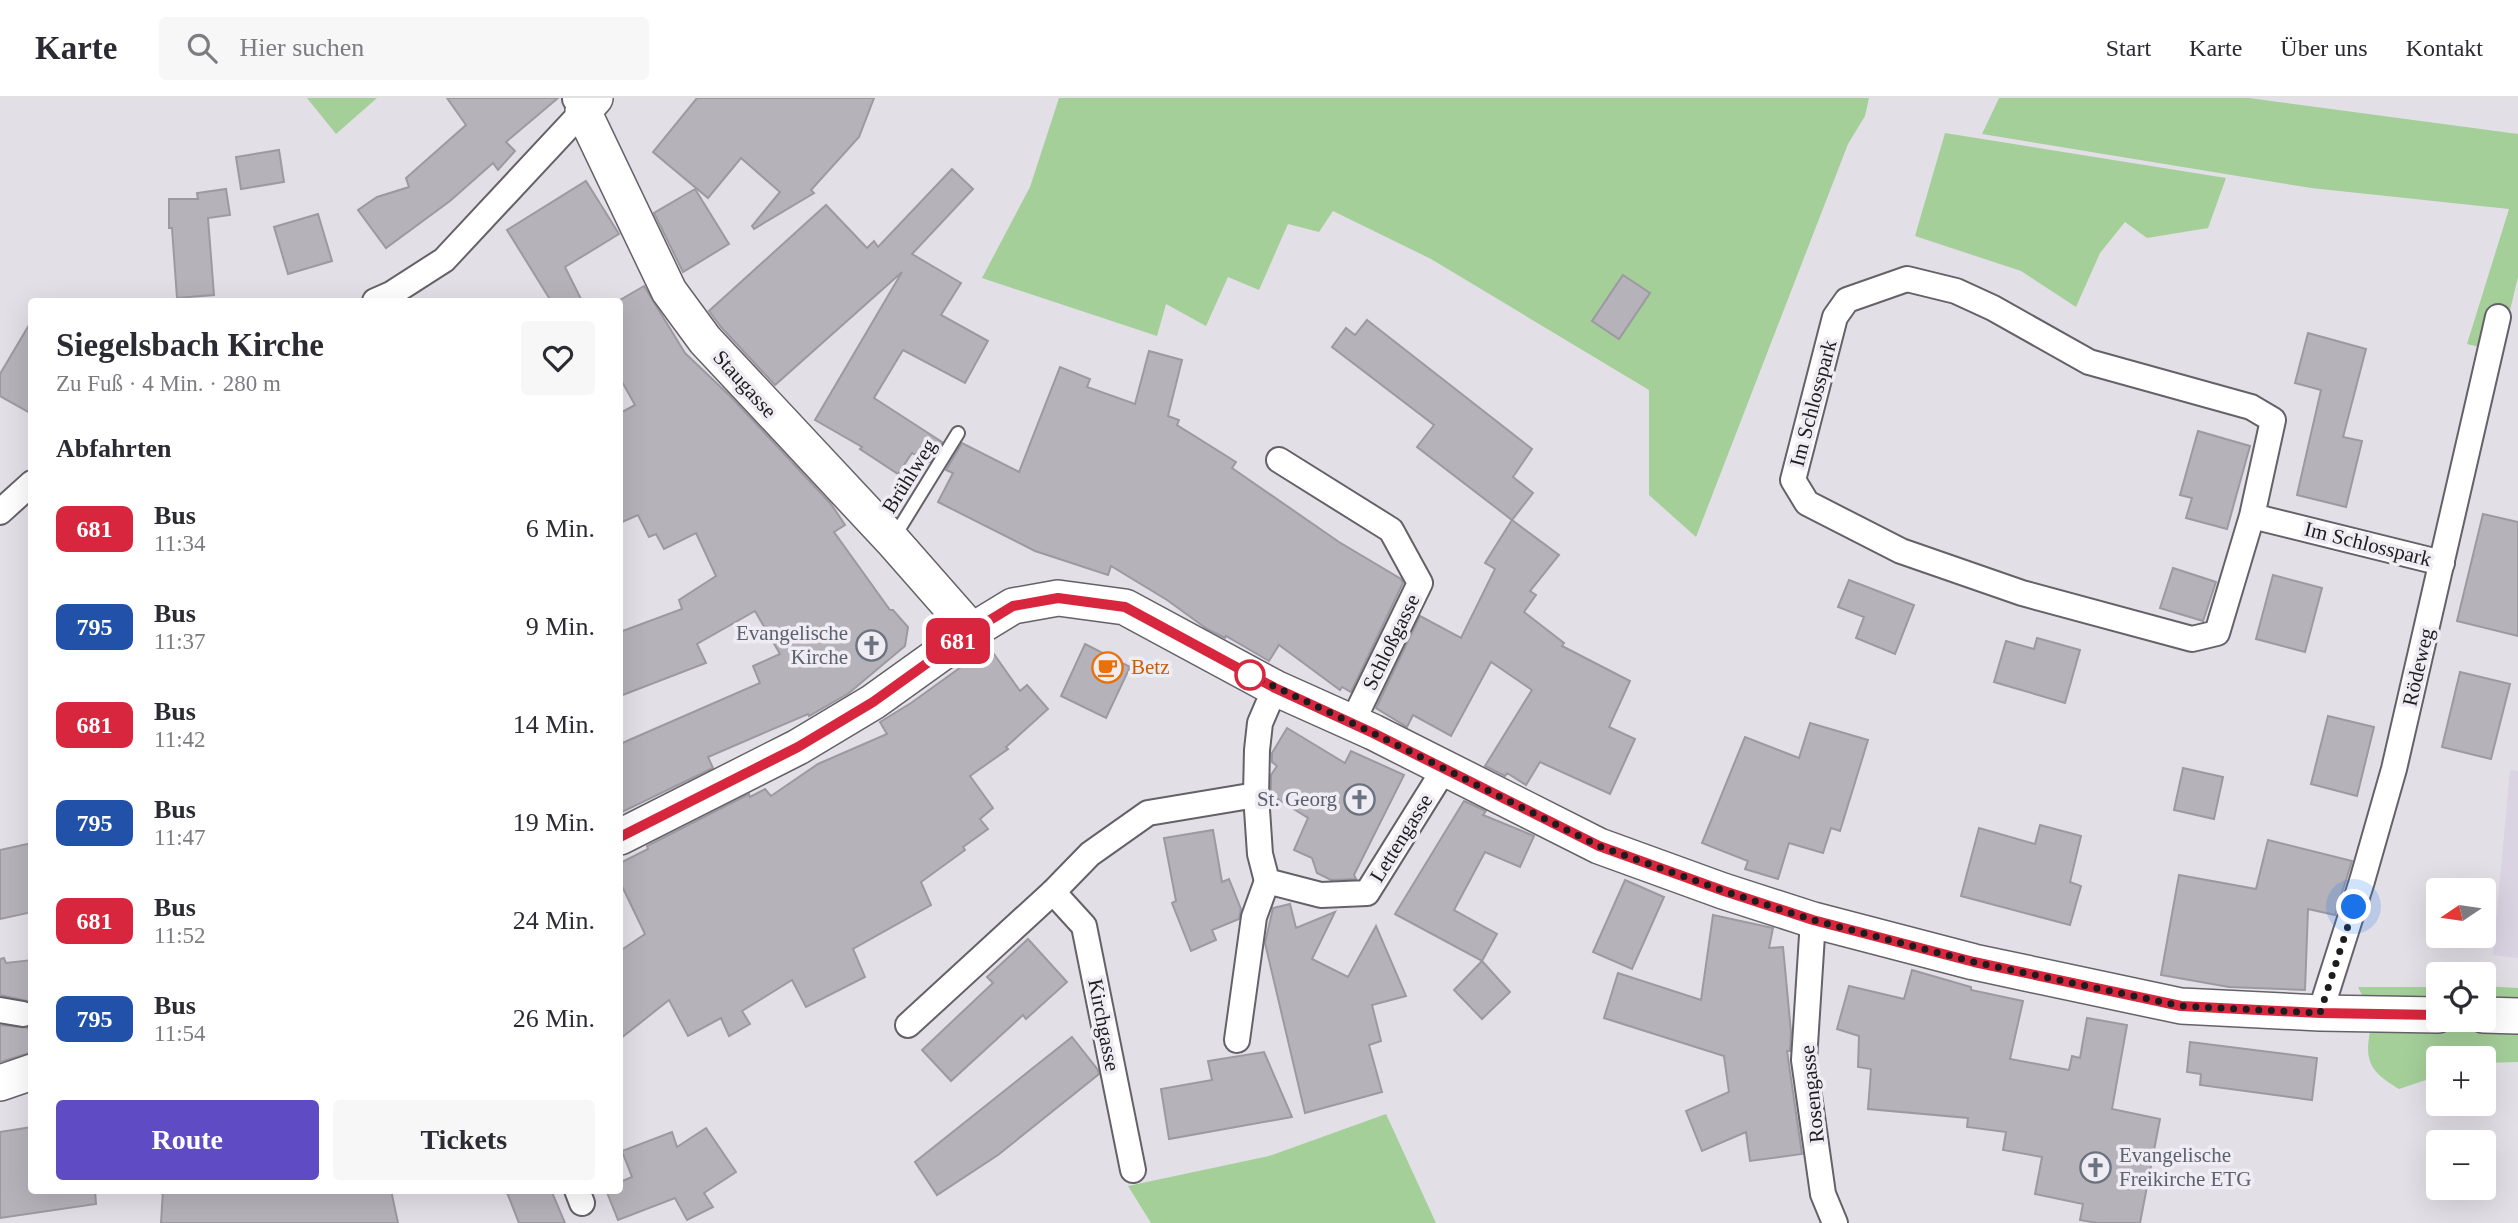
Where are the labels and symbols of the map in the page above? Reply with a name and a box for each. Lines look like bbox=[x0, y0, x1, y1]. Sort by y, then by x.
street label: Im Schlosspark bbox=[1785, 337, 1842, 469]
street label: Staugasse bbox=[708, 345, 782, 423]
street label: Brühlweg bbox=[877, 434, 941, 517]
street label: Im Schlosspark bbox=[2302, 517, 2434, 571]
street label: Schloßgasse bbox=[1357, 590, 1425, 694]
line badge: 681 bbox=[918, 618, 998, 664]
place label: Evangelische Kirche bbox=[736, 621, 848, 669]
street label: Rödeweg bbox=[2397, 625, 2439, 708]
church icon: Evangelische Kirche bbox=[854, 628, 888, 662]
cafe icon: Betz bbox=[1091, 650, 1125, 684]
place label: Betz bbox=[1131, 655, 1169, 679]
unlabelled marker bbox=[1235, 660, 1265, 690]
church icon: St. Georg bbox=[1343, 782, 1377, 816]
place label: St. Georg bbox=[1257, 787, 1337, 811]
street label: Lettengasse bbox=[1365, 790, 1437, 886]
north arrow bbox=[2426, 878, 2496, 948]
your location bbox=[2336, 889, 2371, 924]
street label: Kirchgasse bbox=[1083, 977, 1125, 1073]
street label: Rosengasse bbox=[1795, 1044, 1829, 1144]
place label: Evangelische Freikirche ETG bbox=[2119, 1143, 2251, 1191]
church icon: Evangelische Freikirche ETG bbox=[2079, 1150, 2113, 1184]

